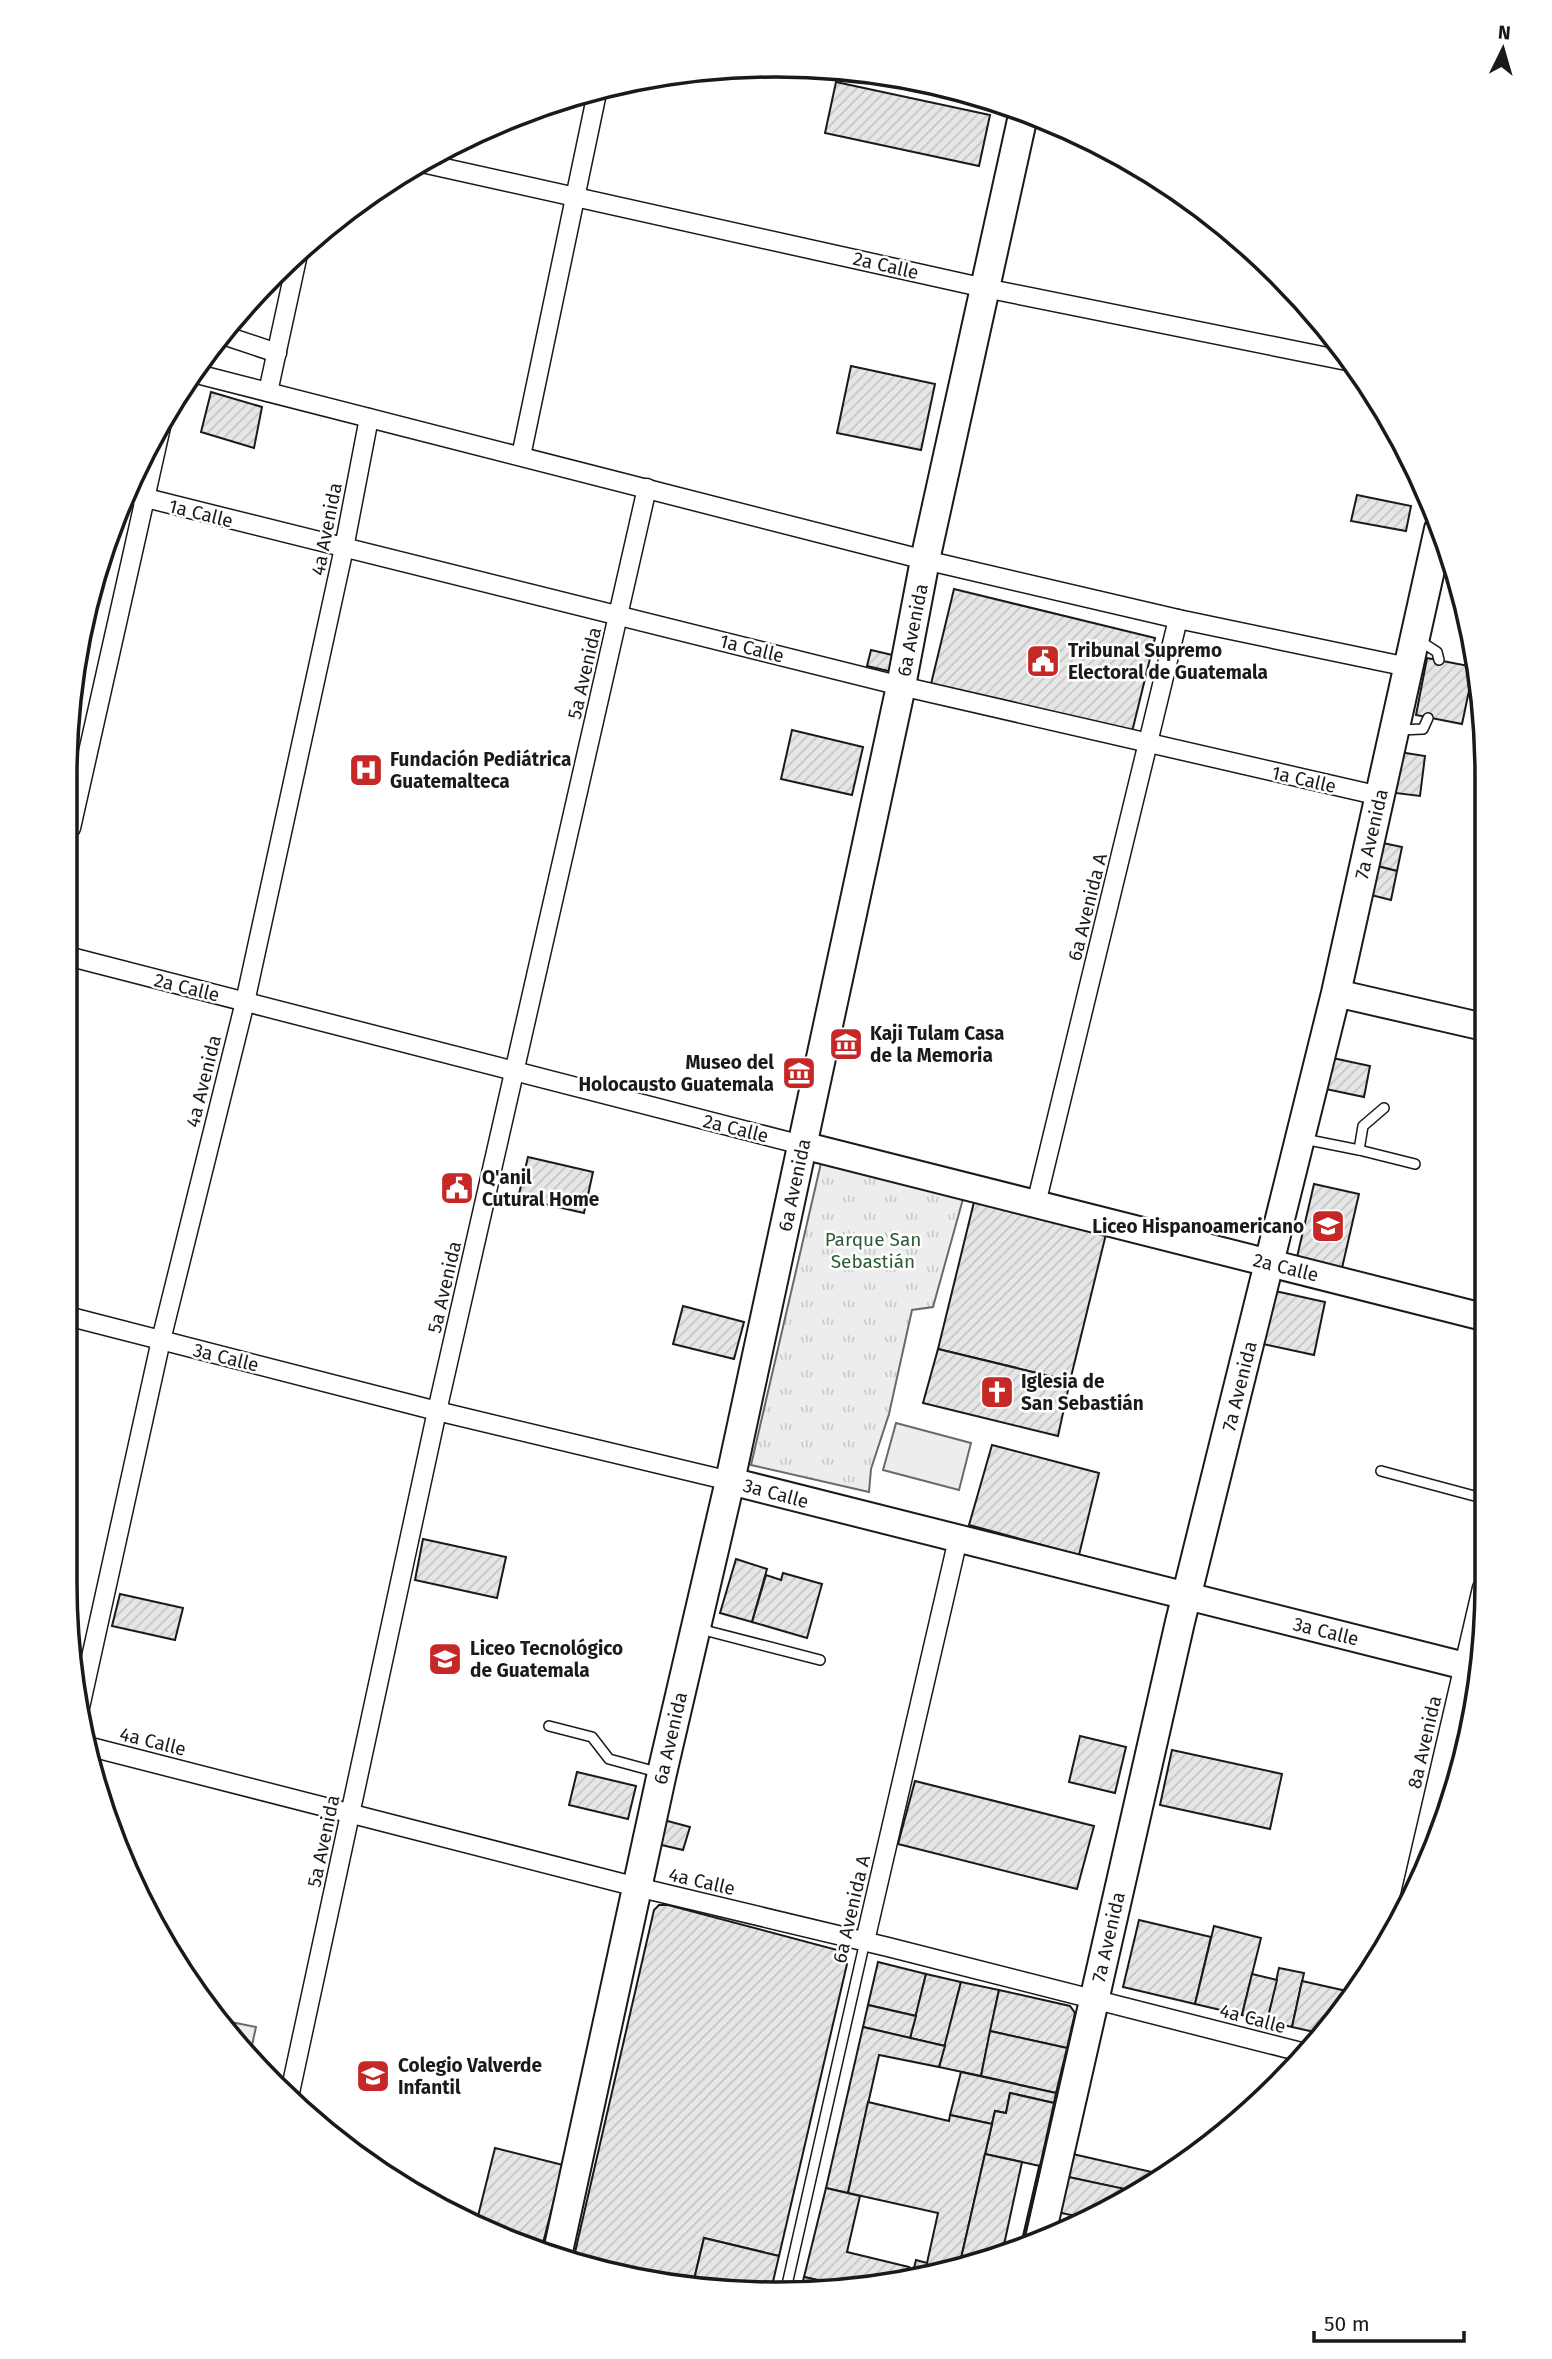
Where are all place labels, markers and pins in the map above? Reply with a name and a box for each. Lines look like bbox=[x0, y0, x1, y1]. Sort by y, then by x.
place label: Tribunal Supremo Electoral de Guatemala bbox=[1068, 639, 1268, 684]
public building icon: Tribunal Supremo Electoral de Guatemala bbox=[1024, 642, 1062, 680]
place label: Fundación Pediátrica Guatemalteca bbox=[390, 748, 571, 793]
hospital icon: Fundación Pediátrica Guatemalteca bbox=[347, 751, 385, 789]
place label: Kaji Tulam Casa de la Memoria bbox=[870, 1022, 1005, 1067]
museum icon: Kaji Tulam Casa de la Memoria bbox=[827, 1025, 865, 1063]
place label: Museo del Holocausto Guatemala bbox=[578, 1051, 774, 1096]
museum icon: Museo del Holocausto Guatemala bbox=[780, 1054, 818, 1092]
place label: Q'anil Cutural Home bbox=[482, 1166, 599, 1211]
public building icon: Q'anil Cutural Home bbox=[438, 1169, 476, 1207]
school or university icon: Liceo Hispanoamericano bbox=[1309, 1207, 1347, 1245]
place label: Liceo Hispanoamericano bbox=[1092, 1215, 1304, 1238]
place label: Iglesia de San Sebastián bbox=[1021, 1370, 1144, 1415]
church icon: Iglesia de San Sebastián bbox=[978, 1373, 1016, 1411]
place label: Liceo Tecnológico de Guatemala bbox=[470, 1637, 623, 1682]
school or university icon: Liceo Tecnológico de Guatemala bbox=[426, 1640, 464, 1678]
place label: Colegio Valverde Infantil bbox=[398, 2054, 542, 2099]
school or university icon: Colegio Valverde Infantil bbox=[354, 2057, 392, 2095]

